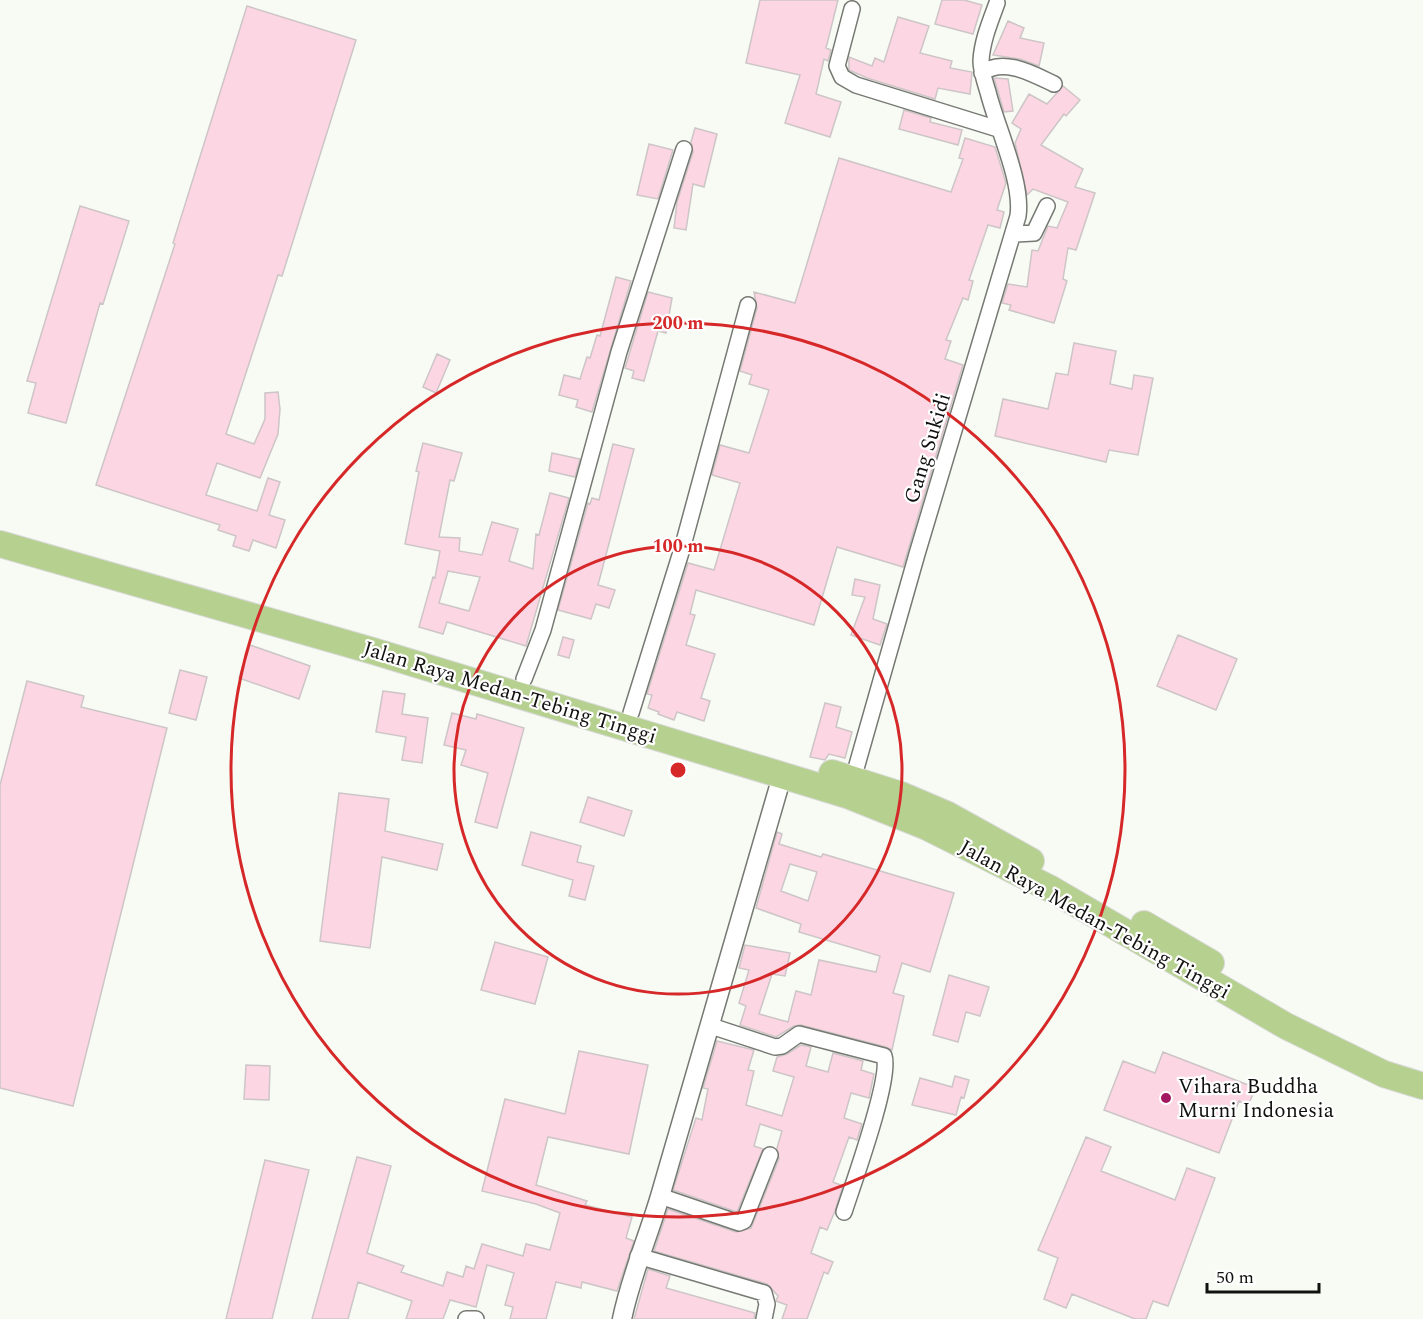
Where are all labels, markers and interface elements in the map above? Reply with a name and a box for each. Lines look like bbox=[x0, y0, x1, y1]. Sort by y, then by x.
text: 200 m bbox=[652, 310, 704, 337]
street label: Gang Sukidi bbox=[896, 389, 960, 508]
text: 100 m bbox=[652, 533, 704, 560]
street label: Jalan Raya Medan-Tebing Tinggi bbox=[359, 633, 660, 753]
centre of rings bbox=[668, 760, 688, 780]
street label: Jalan Raya Medan-Tebing Tinggi bbox=[953, 832, 1236, 1008]
place label: Vihara Buddha Murni Indonesia bbox=[1178, 1071, 1335, 1127]
marker: Vihara Buddha Murni Indonesia bbox=[1159, 1091, 1173, 1105]
scale bar bbox=[1207, 1256, 1320, 1294]
text: 50 m bbox=[1216, 1264, 1254, 1291]

